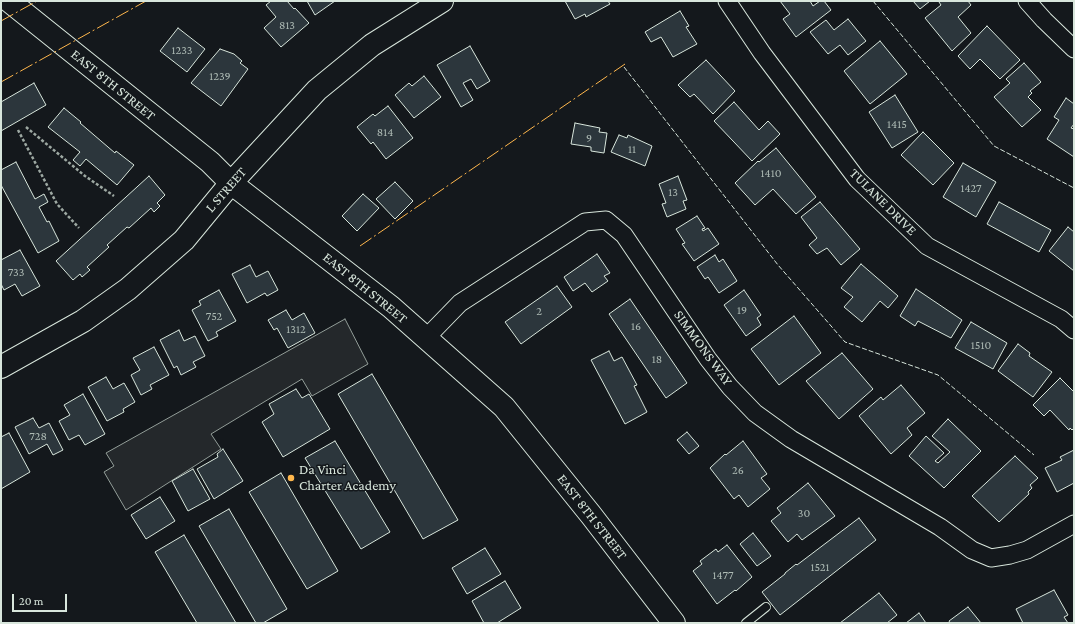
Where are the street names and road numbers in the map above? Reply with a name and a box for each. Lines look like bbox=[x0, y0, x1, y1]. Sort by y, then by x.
street label: EAST 8TH STREET bbox=[67, 46, 159, 124]
street label: L STREET bbox=[202, 164, 250, 216]
street label: TULANE DRIVE bbox=[846, 165, 920, 239]
street label: EAST 8TH STREET bbox=[319, 249, 411, 327]
street label: SIMMONS WAY bbox=[670, 307, 736, 389]
street label: EAST 8TH STREET bbox=[553, 471, 631, 563]

